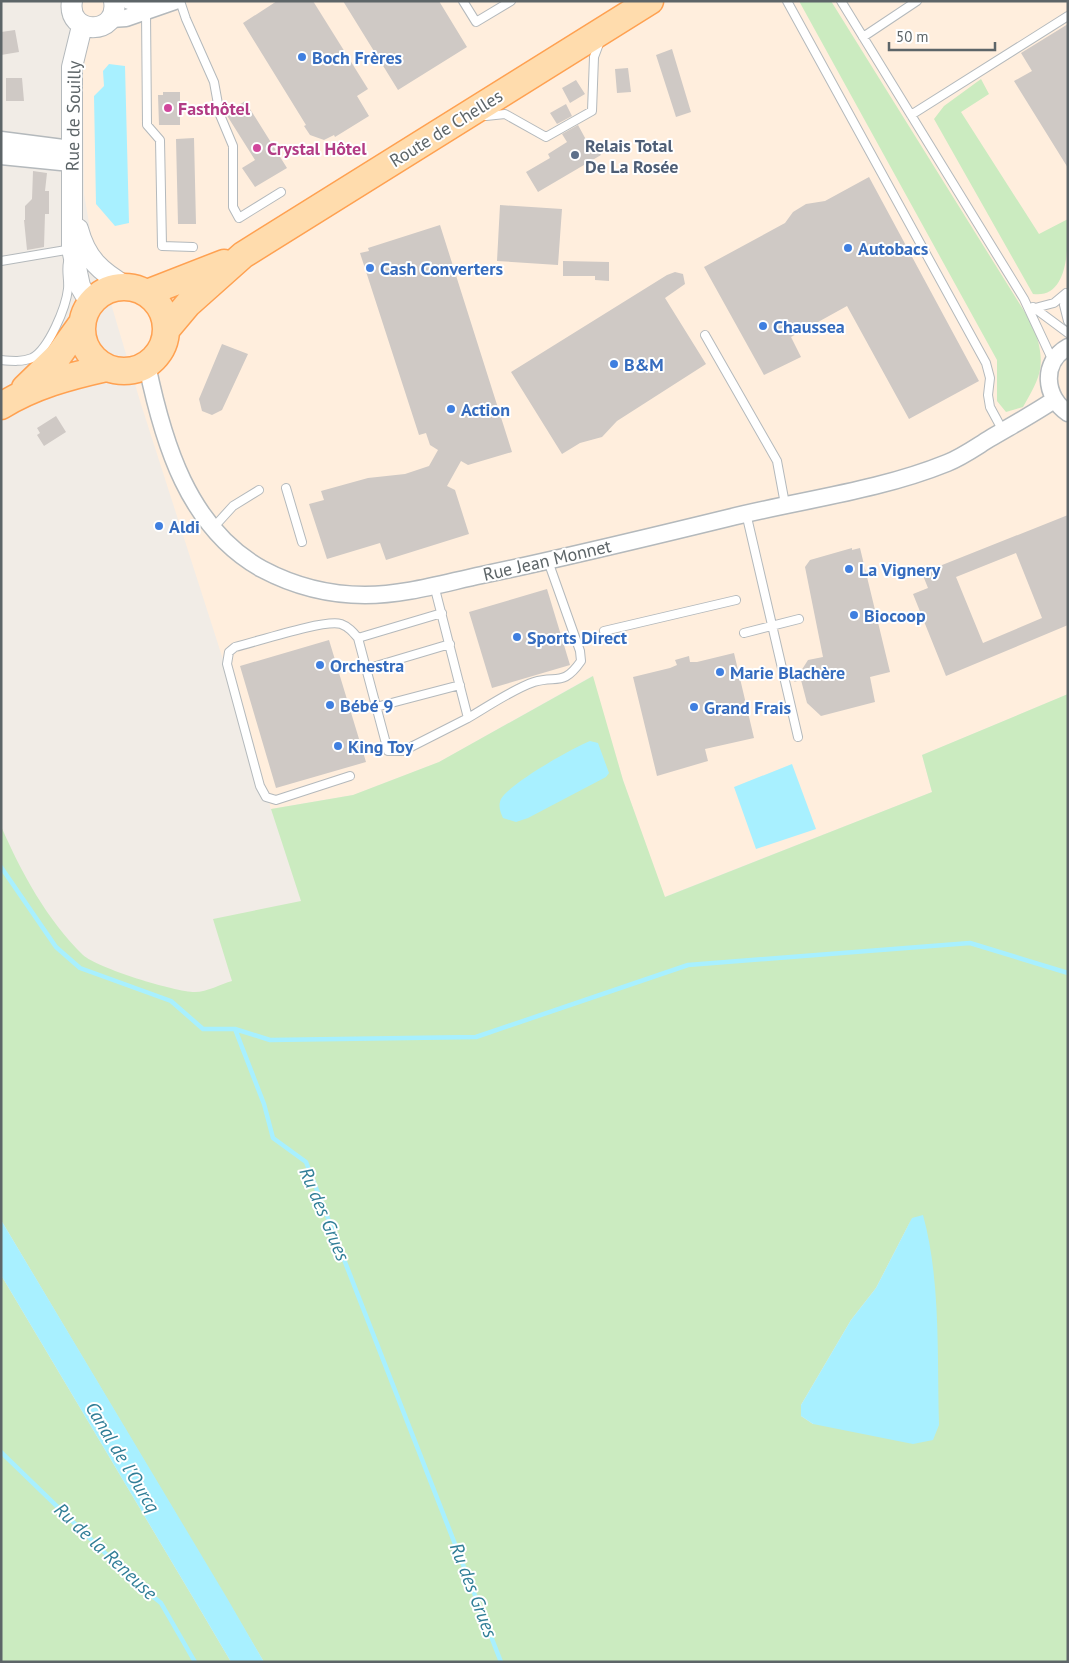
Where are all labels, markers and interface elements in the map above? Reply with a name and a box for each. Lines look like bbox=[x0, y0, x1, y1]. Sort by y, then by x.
scale bar bbox=[889, 20, 995, 52]
text: 50 m bbox=[896, 27, 929, 46]
place label: Boch Frères bbox=[312, 46, 403, 69]
marker: Boch Frères bbox=[296, 51, 308, 63]
street label: Rue de Souilly bbox=[61, 60, 85, 171]
street label: Route de Chelles bbox=[385, 84, 507, 172]
place label: Fasthôtel bbox=[178, 97, 251, 120]
marker: Fasthôtel bbox=[162, 102, 174, 114]
place label: Relais Total De La Rosée bbox=[585, 134, 679, 178]
place label: Crystal Hôtel bbox=[267, 137, 367, 160]
marker: Crystal Hôtel bbox=[251, 142, 263, 154]
marker: Relais Total De La Rosée bbox=[569, 149, 581, 161]
place label: Autobacs bbox=[858, 237, 929, 260]
marker: Autobacs bbox=[842, 242, 854, 254]
place label: Cash Converters bbox=[380, 257, 504, 280]
marker: Cash Converters bbox=[364, 262, 376, 274]
place label: Chaussea bbox=[773, 315, 845, 338]
marker: Chaussea bbox=[757, 320, 769, 332]
place label: B&M bbox=[624, 353, 664, 376]
marker: B&M bbox=[608, 358, 620, 370]
place label: Action bbox=[461, 398, 510, 421]
marker: Action bbox=[445, 403, 457, 415]
place label: Aldi bbox=[169, 515, 200, 538]
marker: Aldi bbox=[153, 520, 165, 532]
street label: Rue Jean Monnet bbox=[481, 534, 613, 586]
place label: La Vignery bbox=[859, 558, 941, 581]
marker: La Vignery bbox=[843, 563, 855, 575]
place label: Biocoop bbox=[864, 604, 926, 627]
marker: Biocoop bbox=[848, 609, 860, 621]
place label: Sports Direct bbox=[527, 626, 628, 649]
marker: Sports Direct bbox=[511, 631, 523, 643]
place label: Orchestra bbox=[330, 654, 404, 677]
marker: Orchestra bbox=[314, 659, 326, 671]
place label: Marie Blachère bbox=[730, 661, 845, 684]
marker: Marie Blachère bbox=[714, 666, 726, 678]
place label: Bébé 9 bbox=[340, 694, 393, 717]
place label: Grand Frais bbox=[704, 696, 792, 719]
marker: Bébé 9 bbox=[324, 699, 336, 711]
marker: Grand Frais bbox=[688, 701, 700, 713]
place label: King Toy bbox=[348, 735, 414, 758]
marker: King Toy bbox=[332, 740, 344, 752]
water label: Ru des Grues bbox=[294, 1163, 356, 1265]
water label: Canal de l'Ourcq bbox=[80, 1397, 166, 1517]
water label: Ru de la Reneuse bbox=[50, 1497, 162, 1605]
water label: Ru des Grues bbox=[445, 1539, 503, 1641]

